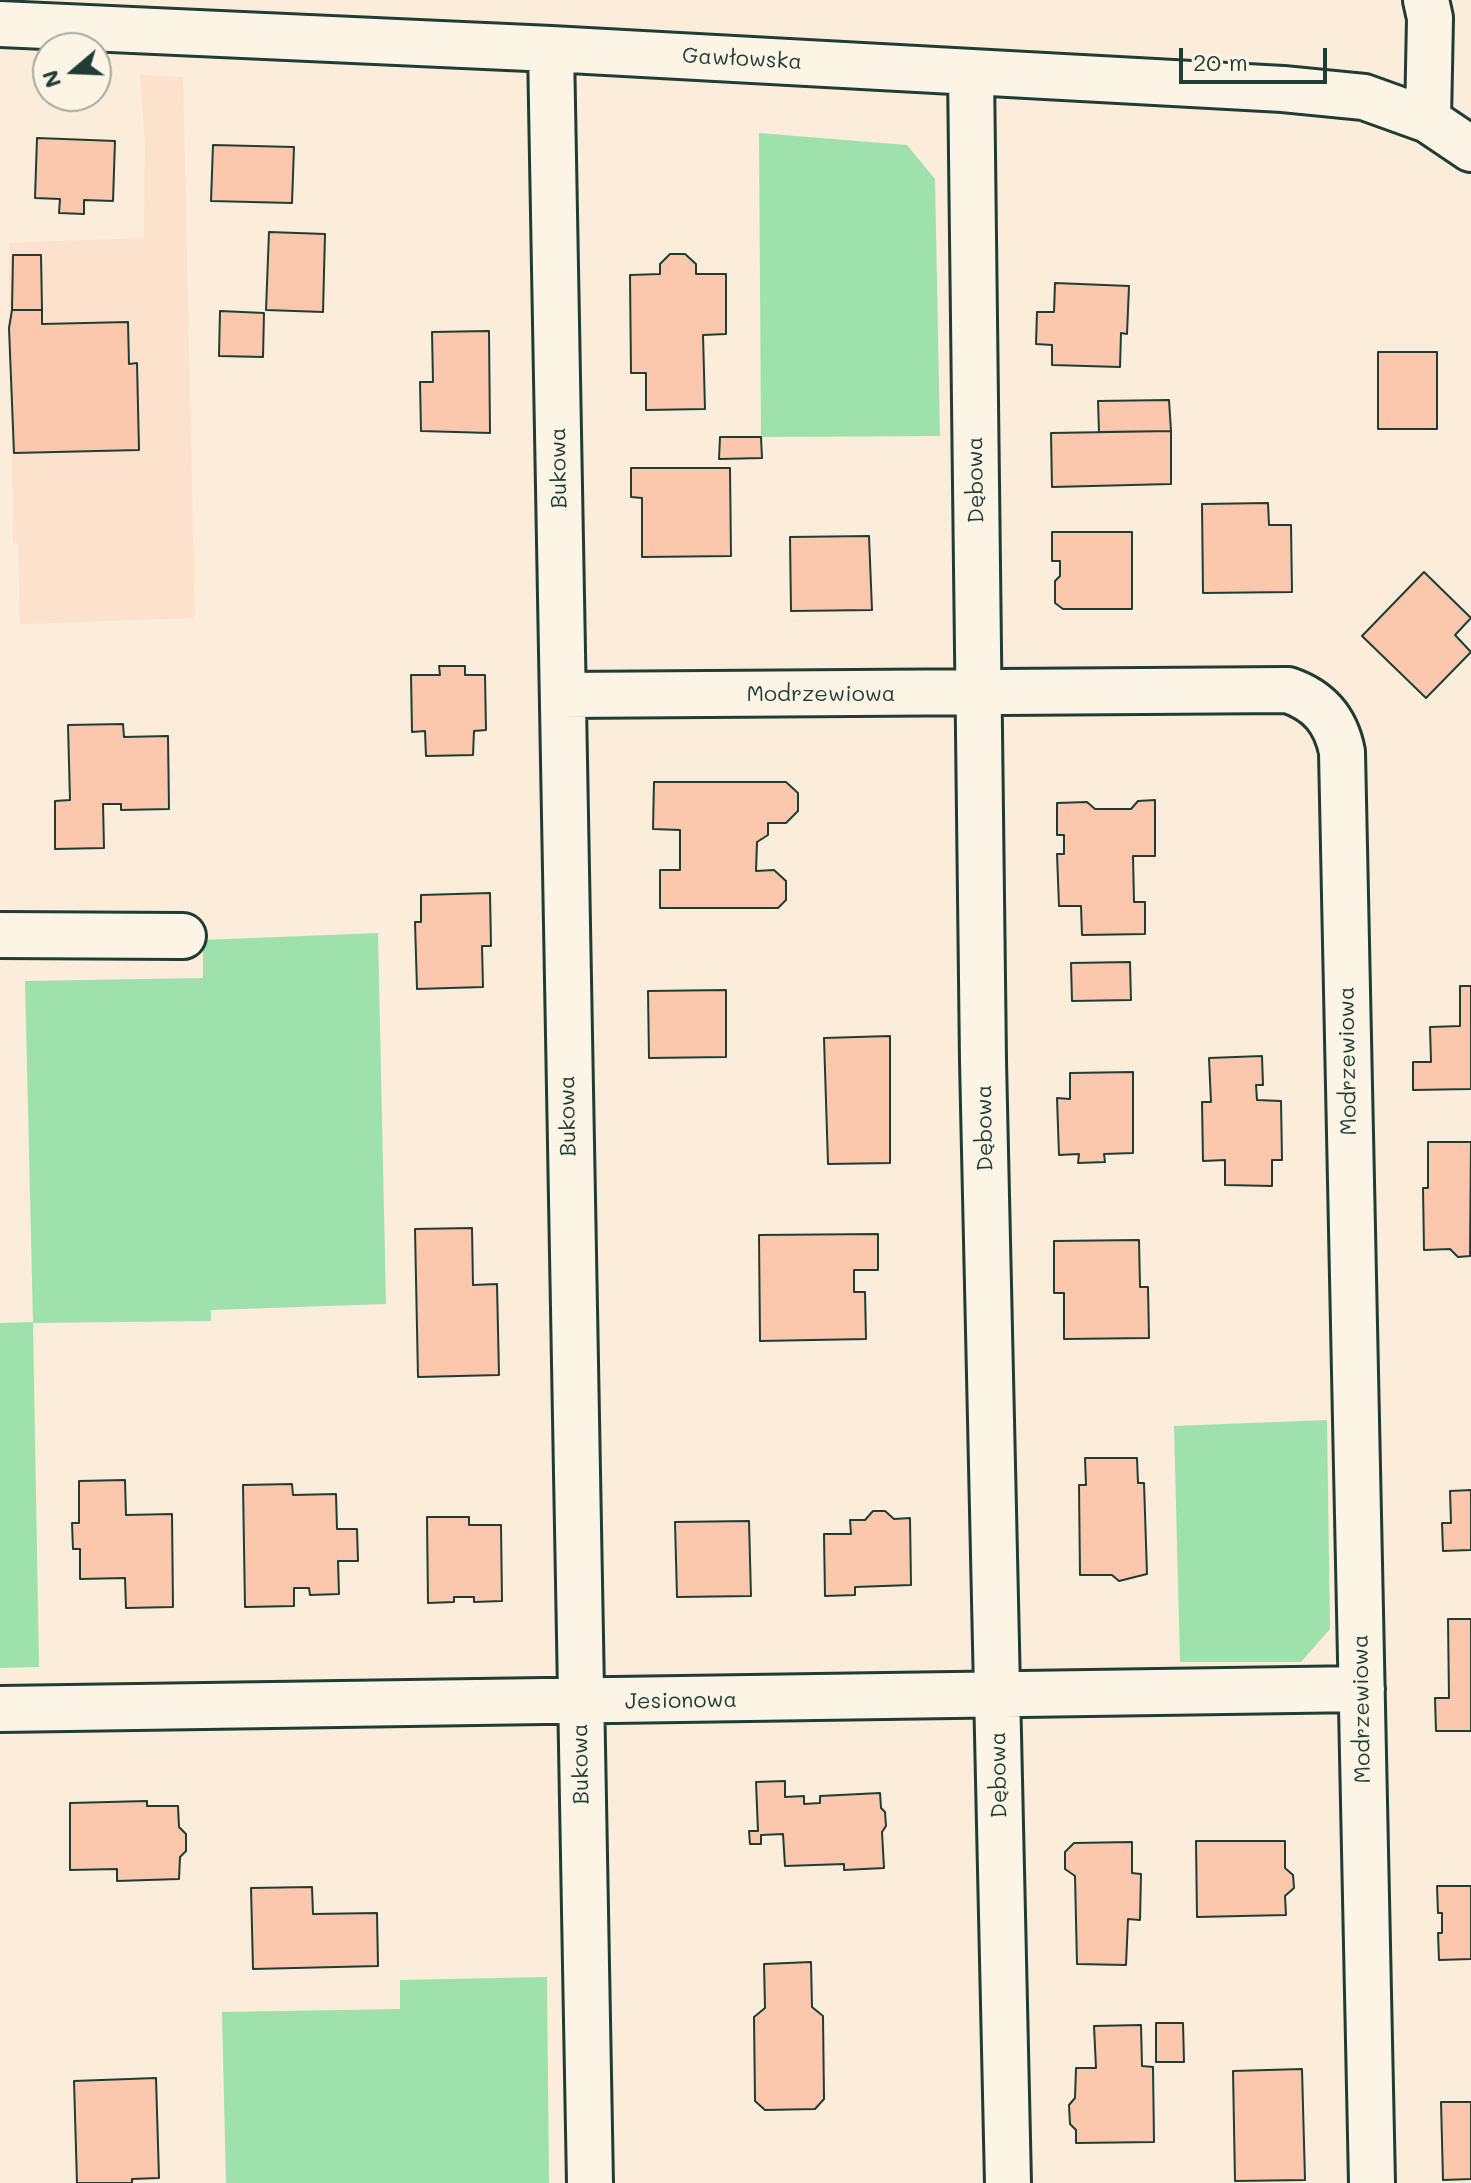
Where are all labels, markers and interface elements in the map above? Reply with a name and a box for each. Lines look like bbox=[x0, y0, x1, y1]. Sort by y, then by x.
north arrow bbox=[32, 32, 112, 112]
scale bar bbox=[1183, 32, 1331, 82]
street label: Gawłowska bbox=[681, 43, 803, 75]
text: 20 m bbox=[1193, 46, 1248, 77]
text: N bbox=[34, 67, 67, 92]
street label: Bukowa bbox=[545, 427, 573, 509]
street label: Dębowa bbox=[962, 436, 990, 524]
street label: Modrzewiowa bbox=[746, 681, 896, 707]
street label: Modrzewiowa bbox=[1334, 986, 1362, 1136]
street label: Bukowa bbox=[554, 1075, 582, 1157]
street label: Dębowa bbox=[971, 1084, 999, 1172]
street label: Modrzewiowa bbox=[1348, 1634, 1376, 1784]
street label: Jesionowa bbox=[625, 1687, 737, 1715]
street label: Bukowa bbox=[567, 1723, 595, 1805]
street label: Dębowa bbox=[985, 1731, 1013, 1819]

